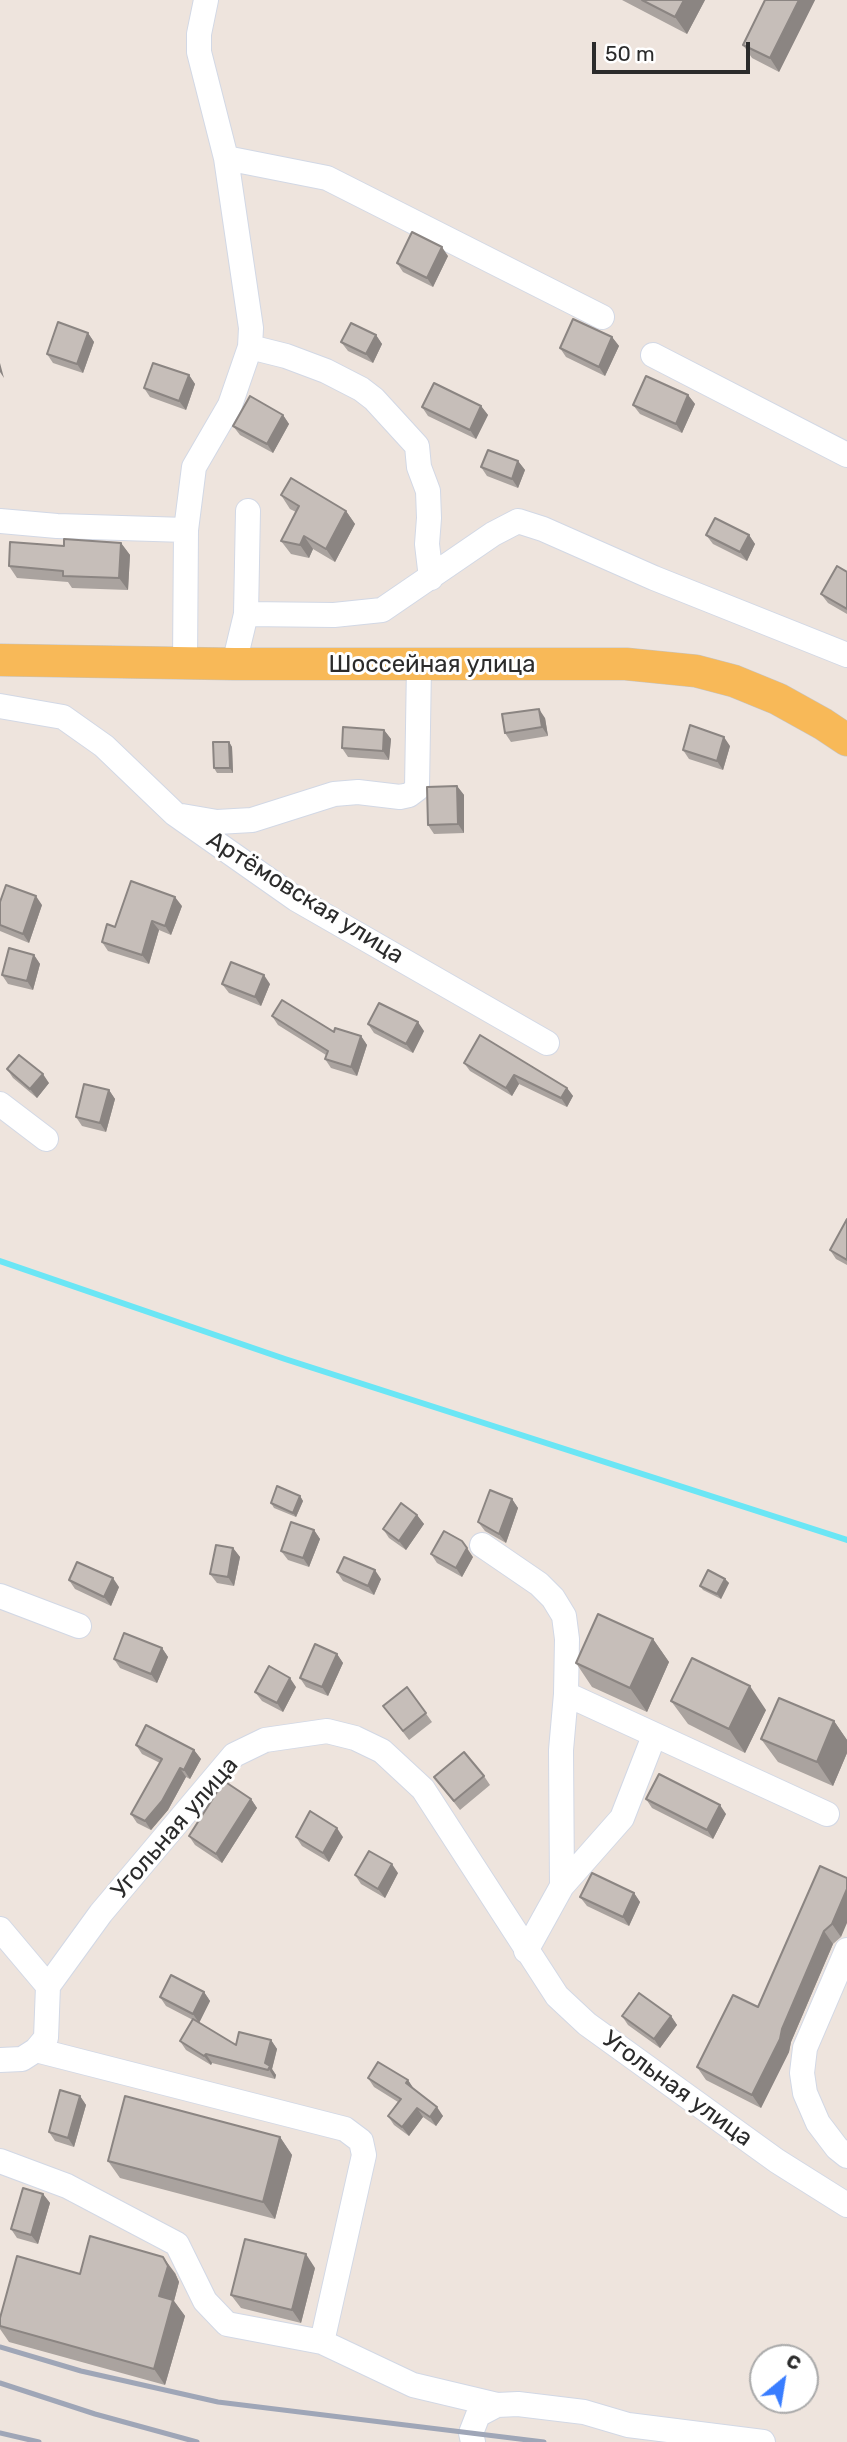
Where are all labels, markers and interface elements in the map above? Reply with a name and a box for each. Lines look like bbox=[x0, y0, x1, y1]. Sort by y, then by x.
scale bar bbox=[595, 28, 752, 72]
text: 50 m bbox=[605, 41, 655, 66]
street label: Шоссейная улица bbox=[328, 651, 536, 679]
street label: Артёмовская улица bbox=[201, 826, 409, 970]
street label: Угольная улица bbox=[106, 1751, 244, 1905]
street label: Угольная улица bbox=[596, 2025, 758, 2153]
north arrow bbox=[749, 2344, 819, 2414]
text: С bbox=[782, 2349, 805, 2375]

